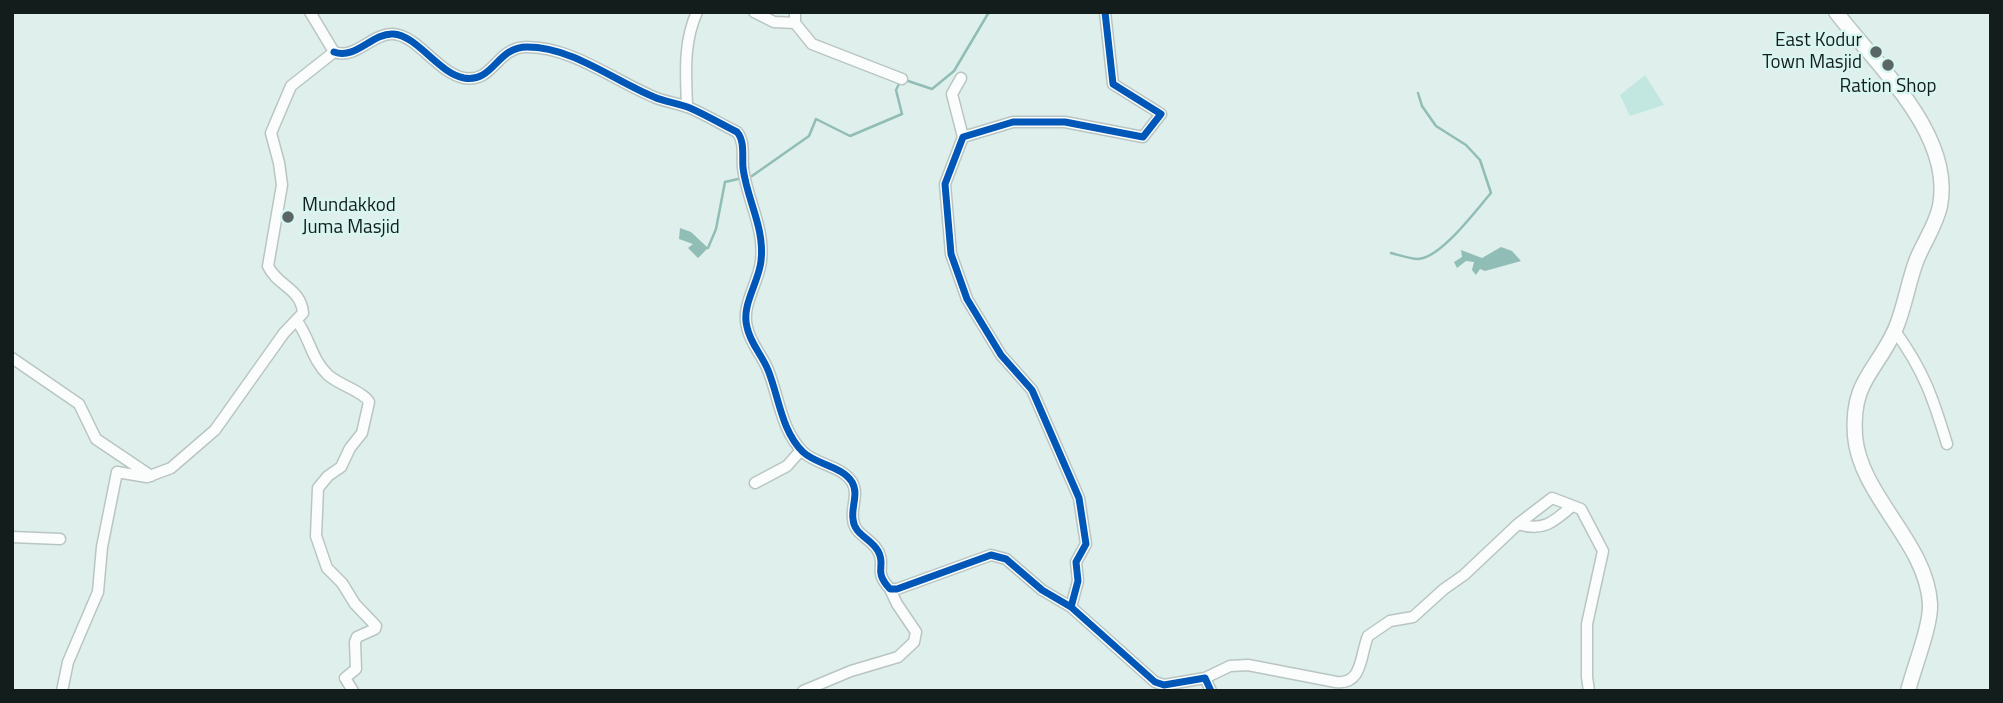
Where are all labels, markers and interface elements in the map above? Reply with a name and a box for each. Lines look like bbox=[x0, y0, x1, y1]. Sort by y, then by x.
place label: East Kodur Town Masjid bbox=[1762, 30, 1862, 74]
marker: East Kodur Town Masjid bbox=[1868, 44, 1884, 60]
marker: Ration Shop bbox=[1880, 57, 1896, 73]
place label: Ration Shop bbox=[1839, 76, 1937, 98]
place label: Mundakkod Juma Masjid bbox=[302, 195, 400, 239]
marker: Mundakkod Juma Masjid bbox=[280, 209, 296, 225]

